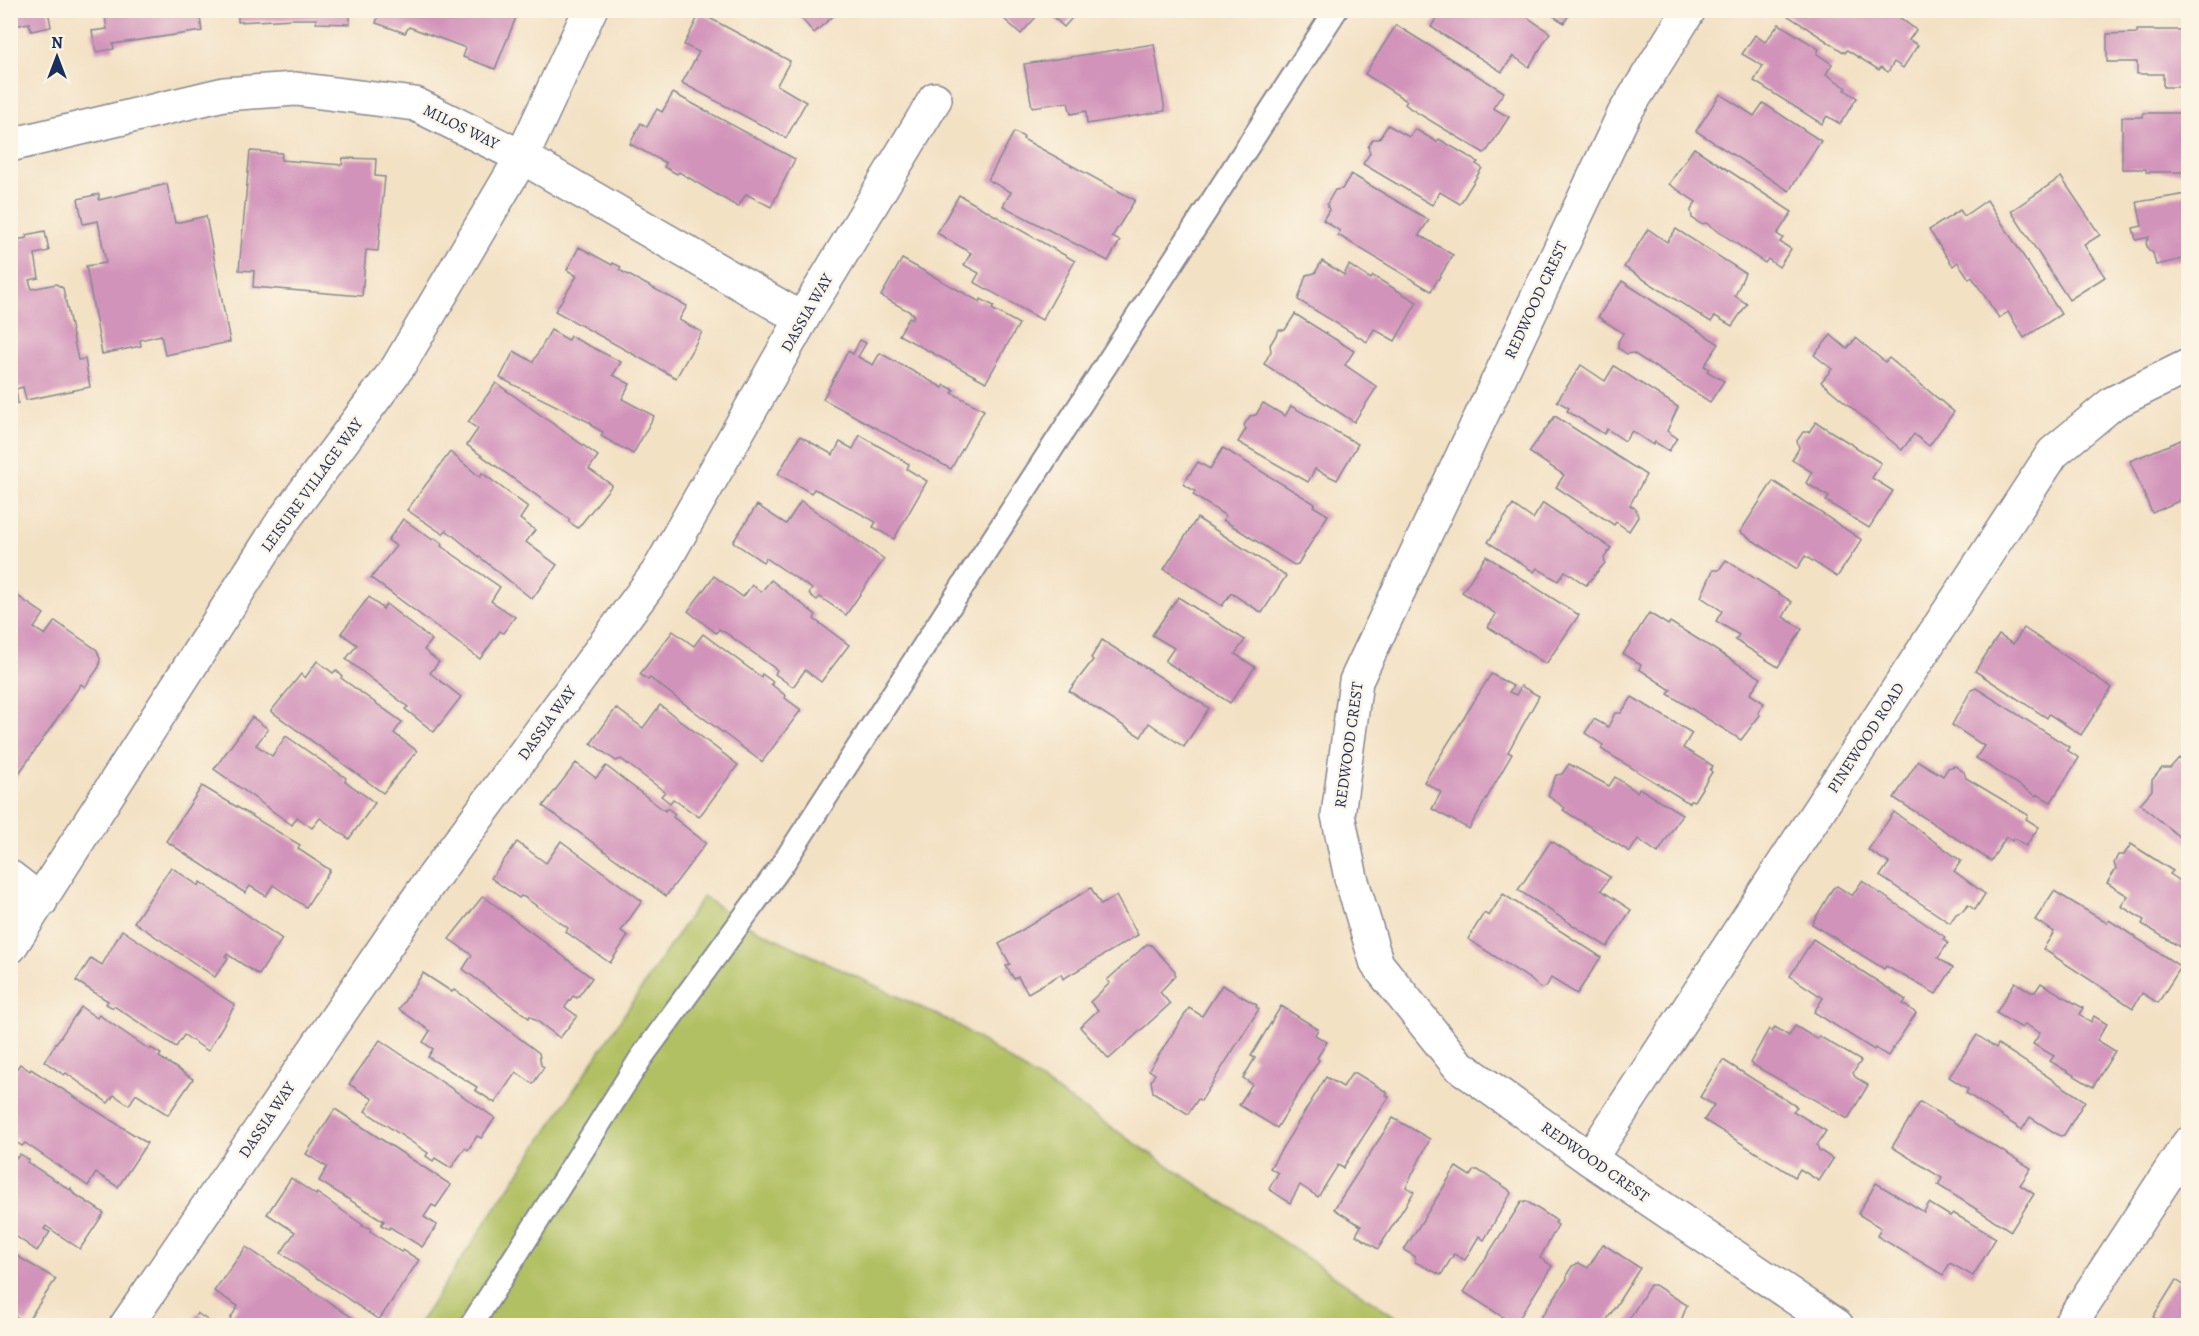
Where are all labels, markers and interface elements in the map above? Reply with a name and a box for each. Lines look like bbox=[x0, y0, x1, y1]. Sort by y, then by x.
north arrow bbox=[27, 27, 87, 87]
text: N bbox=[51, 32, 63, 54]
street label: MILOS WAY bbox=[419, 99, 503, 155]
street label: REDWOOD CREST bbox=[1499, 237, 1573, 362]
street label: DASSIA WAY bbox=[776, 269, 838, 356]
street label: LEISURE VILLAGE WAY bbox=[256, 413, 368, 556]
street label: PINEWOOD ROAD bbox=[1822, 678, 1910, 798]
street label: REDWOOD CREST bbox=[1329, 680, 1369, 810]
street label: DASSIA WAY bbox=[513, 681, 582, 765]
street label: DASSIA WAY bbox=[234, 1077, 301, 1162]
street label: REDWOOD CREST bbox=[1536, 1116, 1654, 1208]

